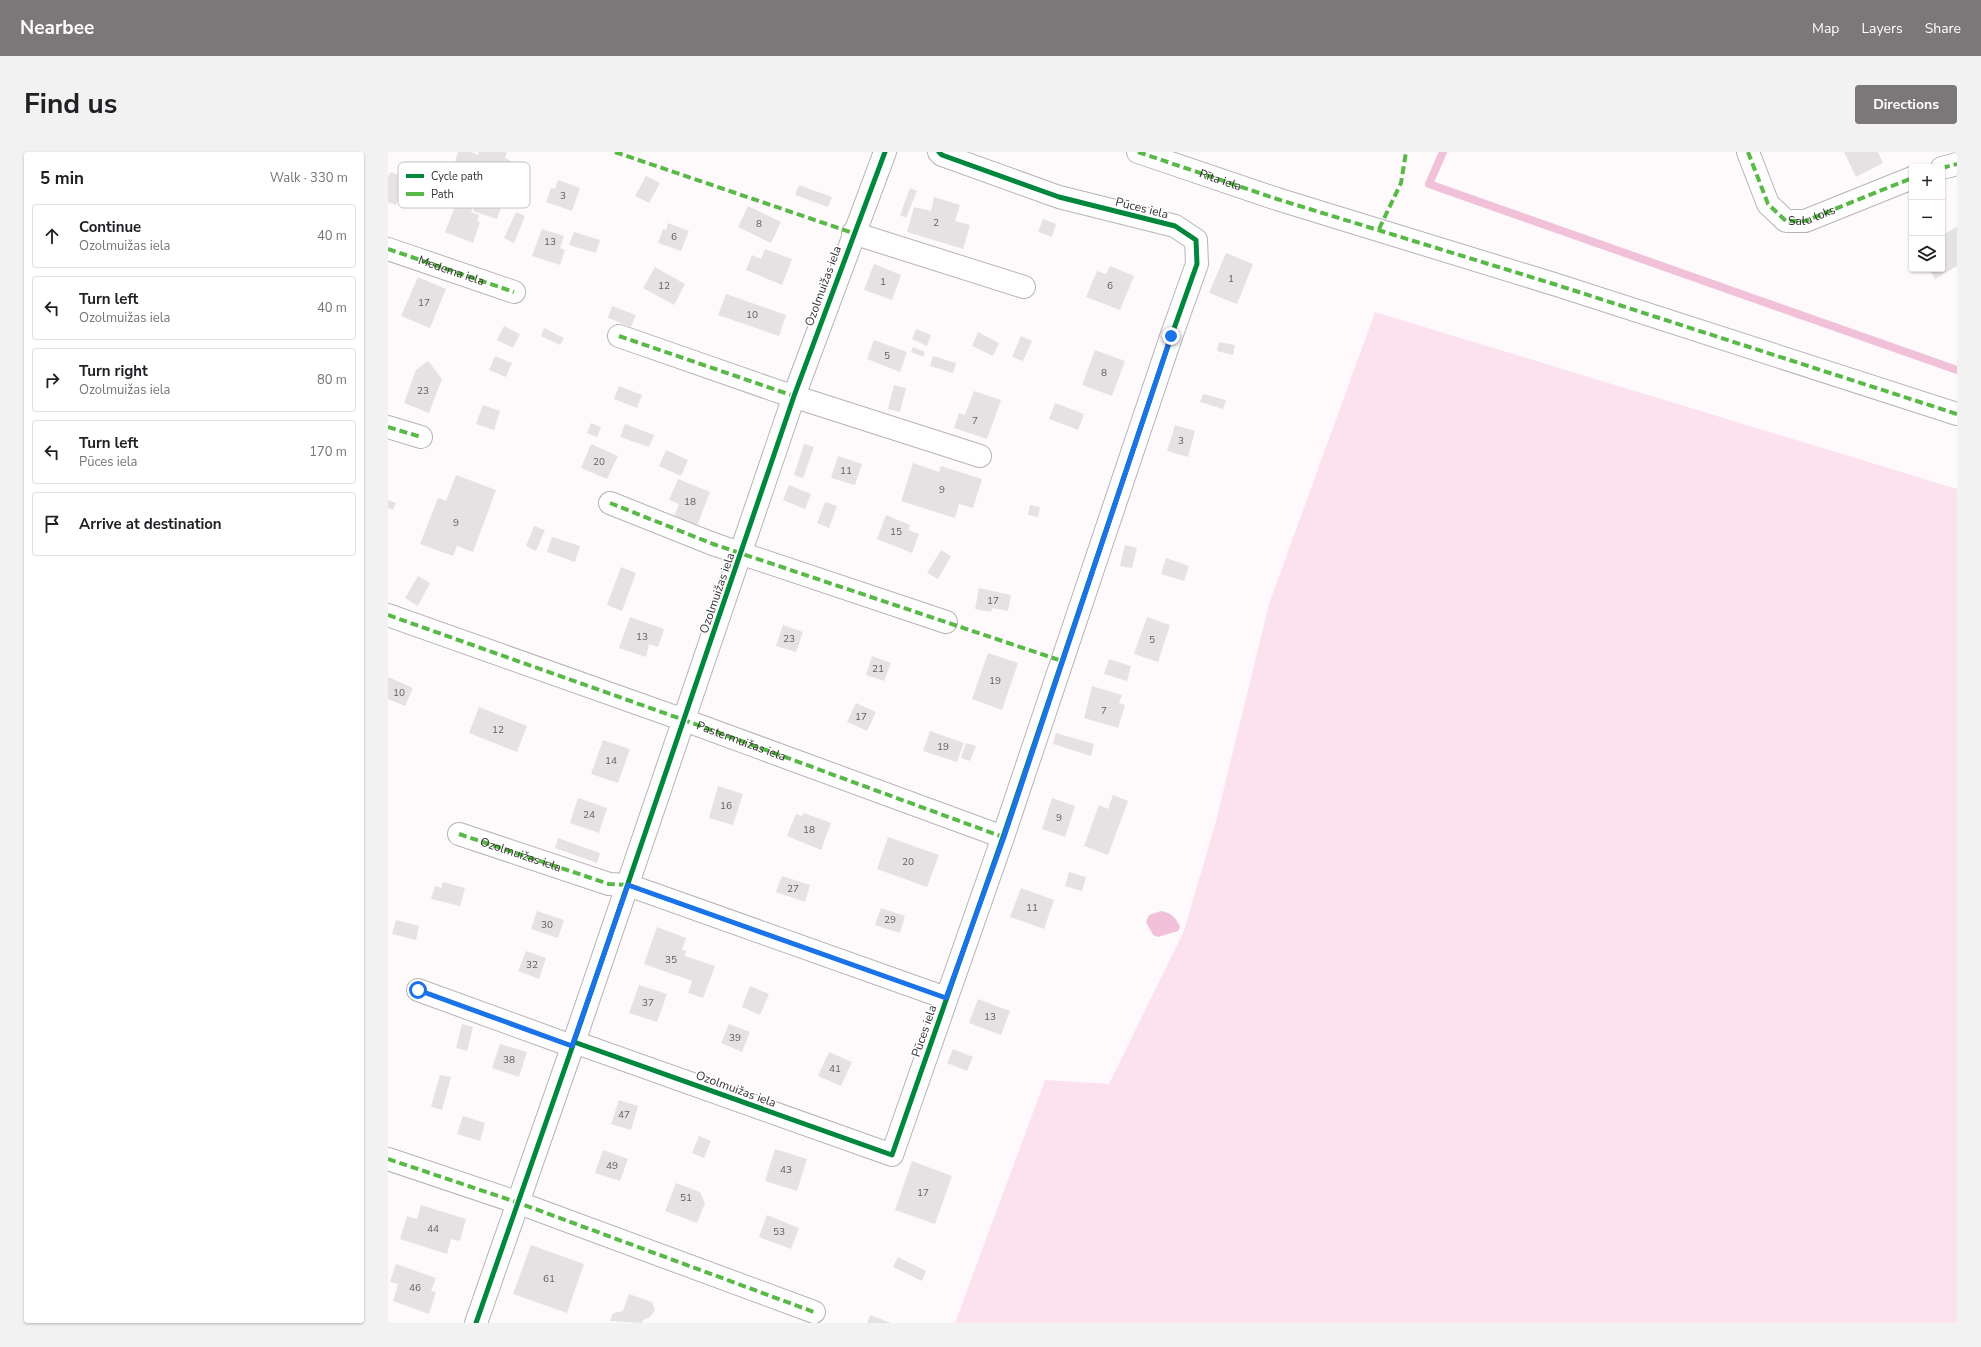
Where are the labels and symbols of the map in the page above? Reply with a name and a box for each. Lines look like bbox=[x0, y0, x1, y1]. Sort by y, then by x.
legend bbox=[398, 162, 530, 208]
street label: Rīta iela bbox=[1197, 165, 1244, 194]
text: Cycle path bbox=[431, 169, 483, 184]
text: Path bbox=[431, 187, 454, 202]
house number: 3 bbox=[560, 189, 566, 203]
street label: Pūces iela bbox=[1114, 194, 1170, 222]
street label: Salu loks bbox=[1788, 202, 1838, 229]
house number: 2 bbox=[933, 216, 939, 230]
house number: 8 bbox=[756, 217, 762, 231]
house number: 6 bbox=[671, 230, 677, 244]
house number: 13 bbox=[544, 235, 556, 249]
street label: Ozolmuižas iela bbox=[801, 244, 845, 328]
street label: Medema iela bbox=[416, 252, 487, 289]
house number: 1 bbox=[1228, 272, 1234, 286]
house number: 1 bbox=[880, 275, 886, 289]
house number: 12 bbox=[658, 279, 670, 293]
house number: 6 bbox=[1107, 279, 1113, 293]
house number: 17 bbox=[418, 296, 430, 310]
house number: 10 bbox=[746, 308, 758, 322]
route end bbox=[1162, 327, 1180, 345]
house number: 5 bbox=[884, 349, 890, 363]
house number: 8 bbox=[1101, 366, 1107, 380]
house number: 23 bbox=[417, 384, 429, 398]
house number: 7 bbox=[972, 414, 978, 428]
house number: 3 bbox=[1178, 434, 1184, 448]
house number: 20 bbox=[593, 455, 605, 469]
house number: 11 bbox=[840, 464, 852, 478]
house number: 9 bbox=[939, 483, 945, 497]
house number: 18 bbox=[684, 495, 696, 509]
house number: 9 bbox=[453, 516, 459, 530]
house number: 15 bbox=[890, 525, 902, 539]
street label: Ozolmuižas iela bbox=[696, 550, 738, 636]
house number: 17 bbox=[987, 594, 999, 608]
house number: 13 bbox=[636, 630, 648, 644]
house number: 23 bbox=[783, 632, 795, 646]
house number: 5 bbox=[1149, 633, 1155, 647]
house number: 21 bbox=[872, 662, 884, 676]
house number: 19 bbox=[989, 674, 1001, 688]
house number: 10 bbox=[393, 686, 405, 700]
house number: 7 bbox=[1101, 704, 1107, 718]
house number: 17 bbox=[855, 710, 867, 724]
street label: Pastermuižas iela bbox=[694, 717, 788, 765]
house number: 12 bbox=[492, 723, 504, 737]
house number: 19 bbox=[937, 740, 949, 754]
house number: 14 bbox=[605, 754, 617, 768]
house number: 16 bbox=[720, 799, 732, 813]
house number: 24 bbox=[583, 808, 595, 822]
house number: 9 bbox=[1056, 811, 1062, 825]
house number: 18 bbox=[803, 823, 815, 837]
street label: Ozolmuižas iela bbox=[478, 834, 563, 876]
house number: 20 bbox=[902, 855, 914, 869]
house number: 27 bbox=[787, 882, 799, 896]
house number: 11 bbox=[1026, 901, 1038, 915]
house number: 29 bbox=[884, 913, 896, 927]
house number: 30 bbox=[541, 918, 553, 932]
house number: 35 bbox=[665, 953, 677, 967]
house number: 32 bbox=[526, 958, 538, 972]
route start bbox=[409, 981, 427, 999]
house number: 37 bbox=[642, 996, 654, 1010]
street label: Pūces iela bbox=[908, 1003, 940, 1059]
house number: 13 bbox=[984, 1010, 996, 1024]
house number: 39 bbox=[729, 1031, 741, 1045]
house number: 38 bbox=[503, 1053, 515, 1067]
house number: 41 bbox=[829, 1062, 841, 1076]
street label: Ozolmuižas iela bbox=[694, 1067, 778, 1111]
house number: 47 bbox=[618, 1108, 630, 1122]
house number: 49 bbox=[606, 1159, 618, 1173]
house number: 43 bbox=[780, 1163, 792, 1177]
house number: 17 bbox=[917, 1186, 929, 1200]
house number: 51 bbox=[680, 1191, 692, 1205]
house number: 44 bbox=[427, 1222, 439, 1236]
house number: 53 bbox=[773, 1225, 785, 1239]
house number: 61 bbox=[543, 1272, 555, 1286]
house number: 46 bbox=[409, 1281, 421, 1295]

